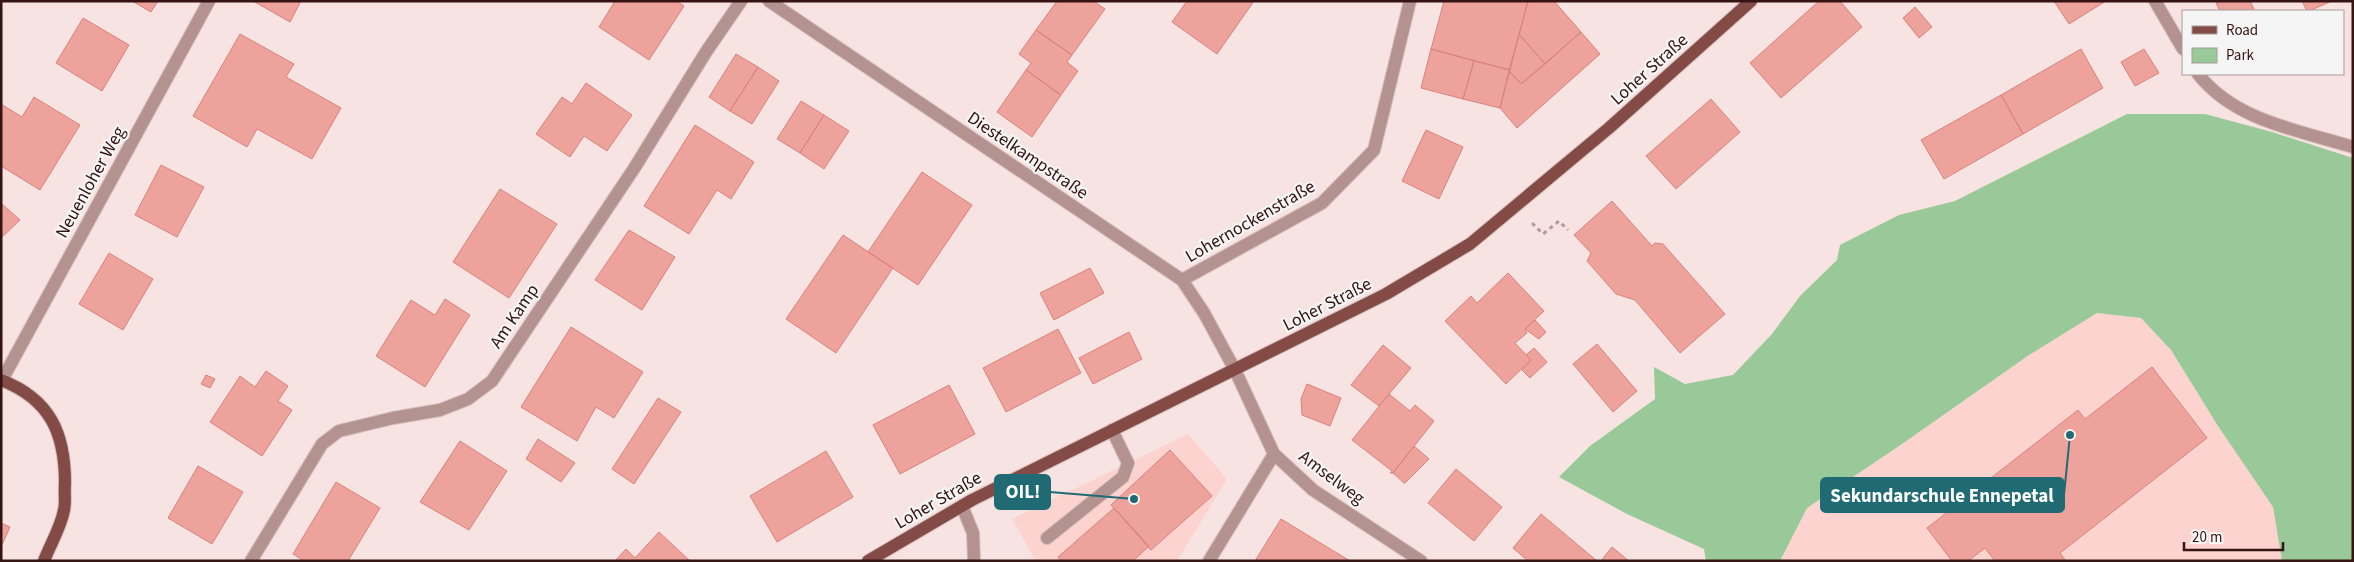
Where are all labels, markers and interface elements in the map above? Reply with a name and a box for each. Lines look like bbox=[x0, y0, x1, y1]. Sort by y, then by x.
legend bbox=[2182, 10, 2344, 75]
text: Road bbox=[2226, 20, 2258, 41]
street label: Loher Straße bbox=[1605, 28, 1694, 111]
text: Park bbox=[2226, 45, 2255, 66]
street label: Diestelkampstraße bbox=[962, 106, 1093, 205]
street label: Neuenloher Weg bbox=[49, 122, 131, 243]
street label: Lohernockenstraße bbox=[1181, 174, 1320, 269]
street label: Loher Straße bbox=[1279, 271, 1376, 337]
street label: Am Kamp bbox=[484, 279, 545, 353]
street label: Amselweg bbox=[1294, 444, 1370, 510]
street label: Loher Straße bbox=[890, 465, 986, 535]
callout: OIL! bbox=[995, 475, 1050, 509]
callout: Sekundarschule Ennepetal bbox=[1821, 478, 2064, 512]
text: OIL! bbox=[1005, 479, 1041, 506]
text: Sekundarschule Ennepetal bbox=[1830, 483, 2054, 510]
scale bar bbox=[2184, 520, 2283, 552]
text: 20 m bbox=[2192, 527, 2222, 548]

